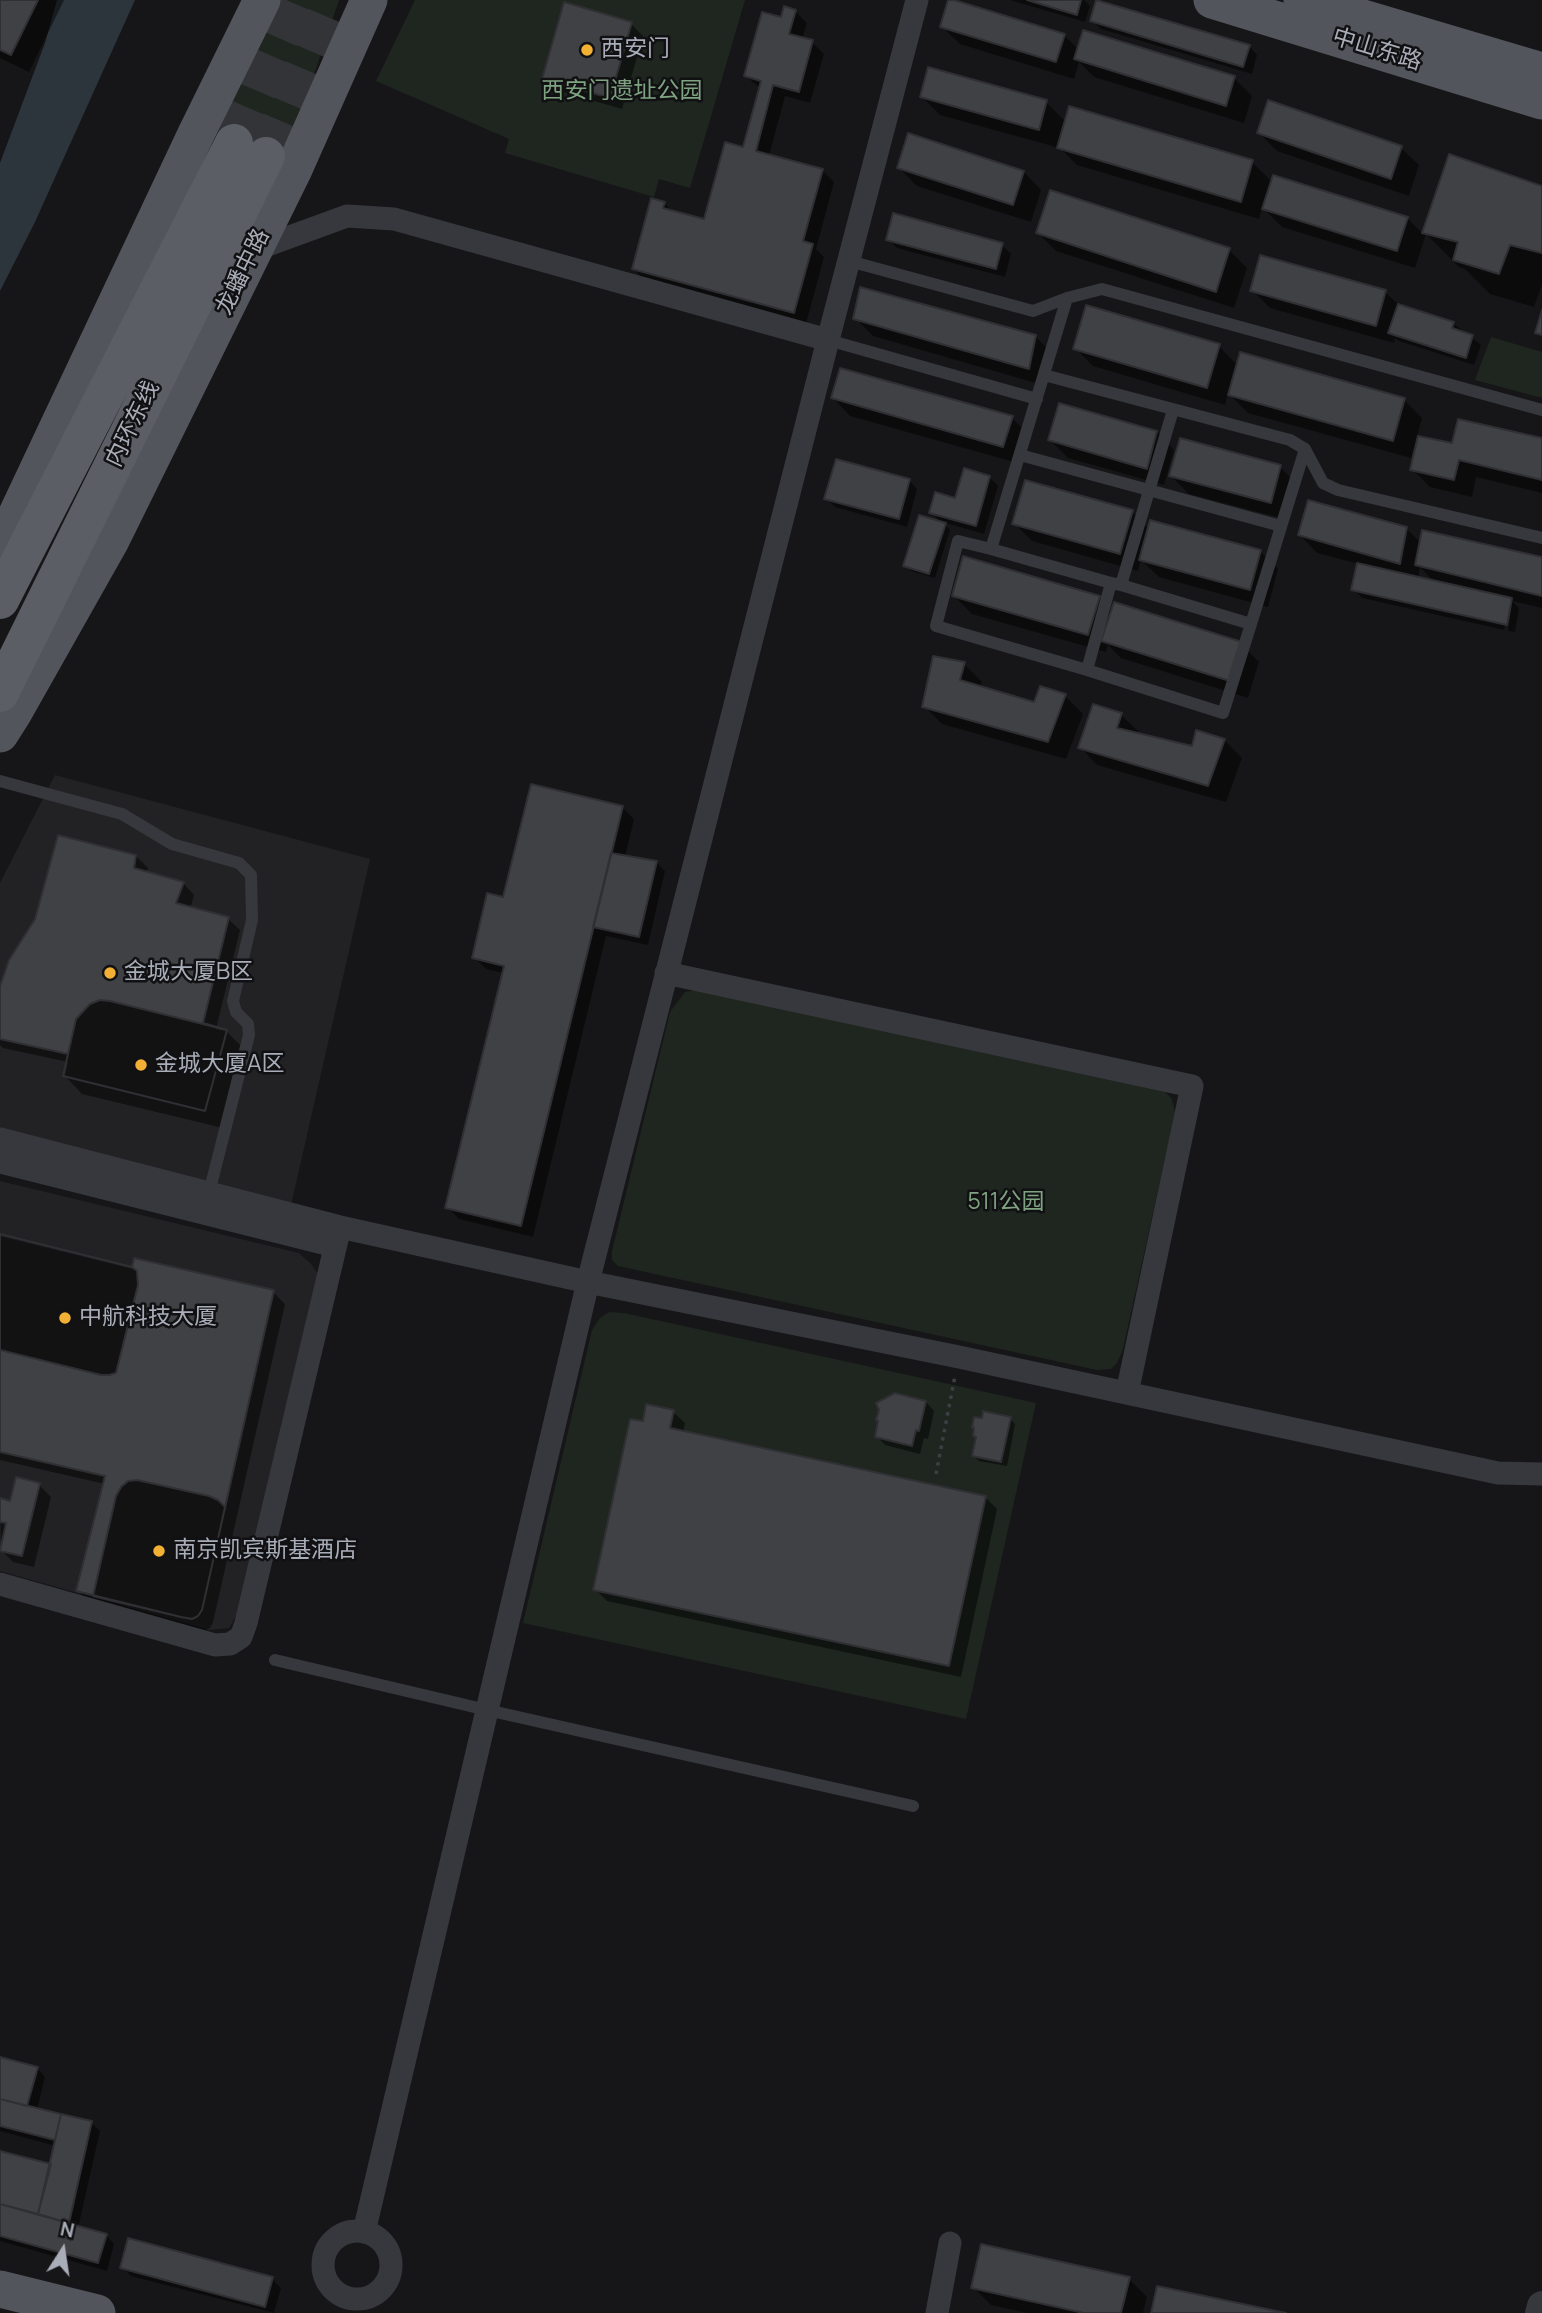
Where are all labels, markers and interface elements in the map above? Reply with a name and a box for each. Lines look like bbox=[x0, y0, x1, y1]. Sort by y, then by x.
street label: 中山东路 bbox=[1329, 23, 1425, 77]
place label: 西安门 bbox=[601, 36, 670, 64]
marker: 西安门 bbox=[579, 42, 595, 58]
park label: 西安门遗址公园 bbox=[542, 78, 702, 106]
street label: 龙蟠中路 bbox=[210, 225, 276, 319]
street label: 内环东线 bbox=[100, 377, 166, 471]
place label: 金城大厦B区 bbox=[124, 959, 253, 987]
marker: 金城大厦B区 bbox=[102, 965, 118, 981]
place label: 金城大厦A区 bbox=[155, 1051, 285, 1079]
marker: 金城大厦A区 bbox=[133, 1057, 149, 1073]
park label: 511公园 bbox=[967, 1189, 1045, 1217]
place label: 中航科技大厦 bbox=[79, 1304, 217, 1332]
marker: 中航科技大厦 bbox=[57, 1310, 73, 1326]
place label: 南京凯宾斯基酒店 bbox=[173, 1537, 357, 1565]
marker: 南京凯宾斯基酒店 bbox=[151, 1543, 167, 1559]
north arrow bbox=[28, 2215, 98, 2285]
text: N bbox=[58, 2215, 77, 2244]

